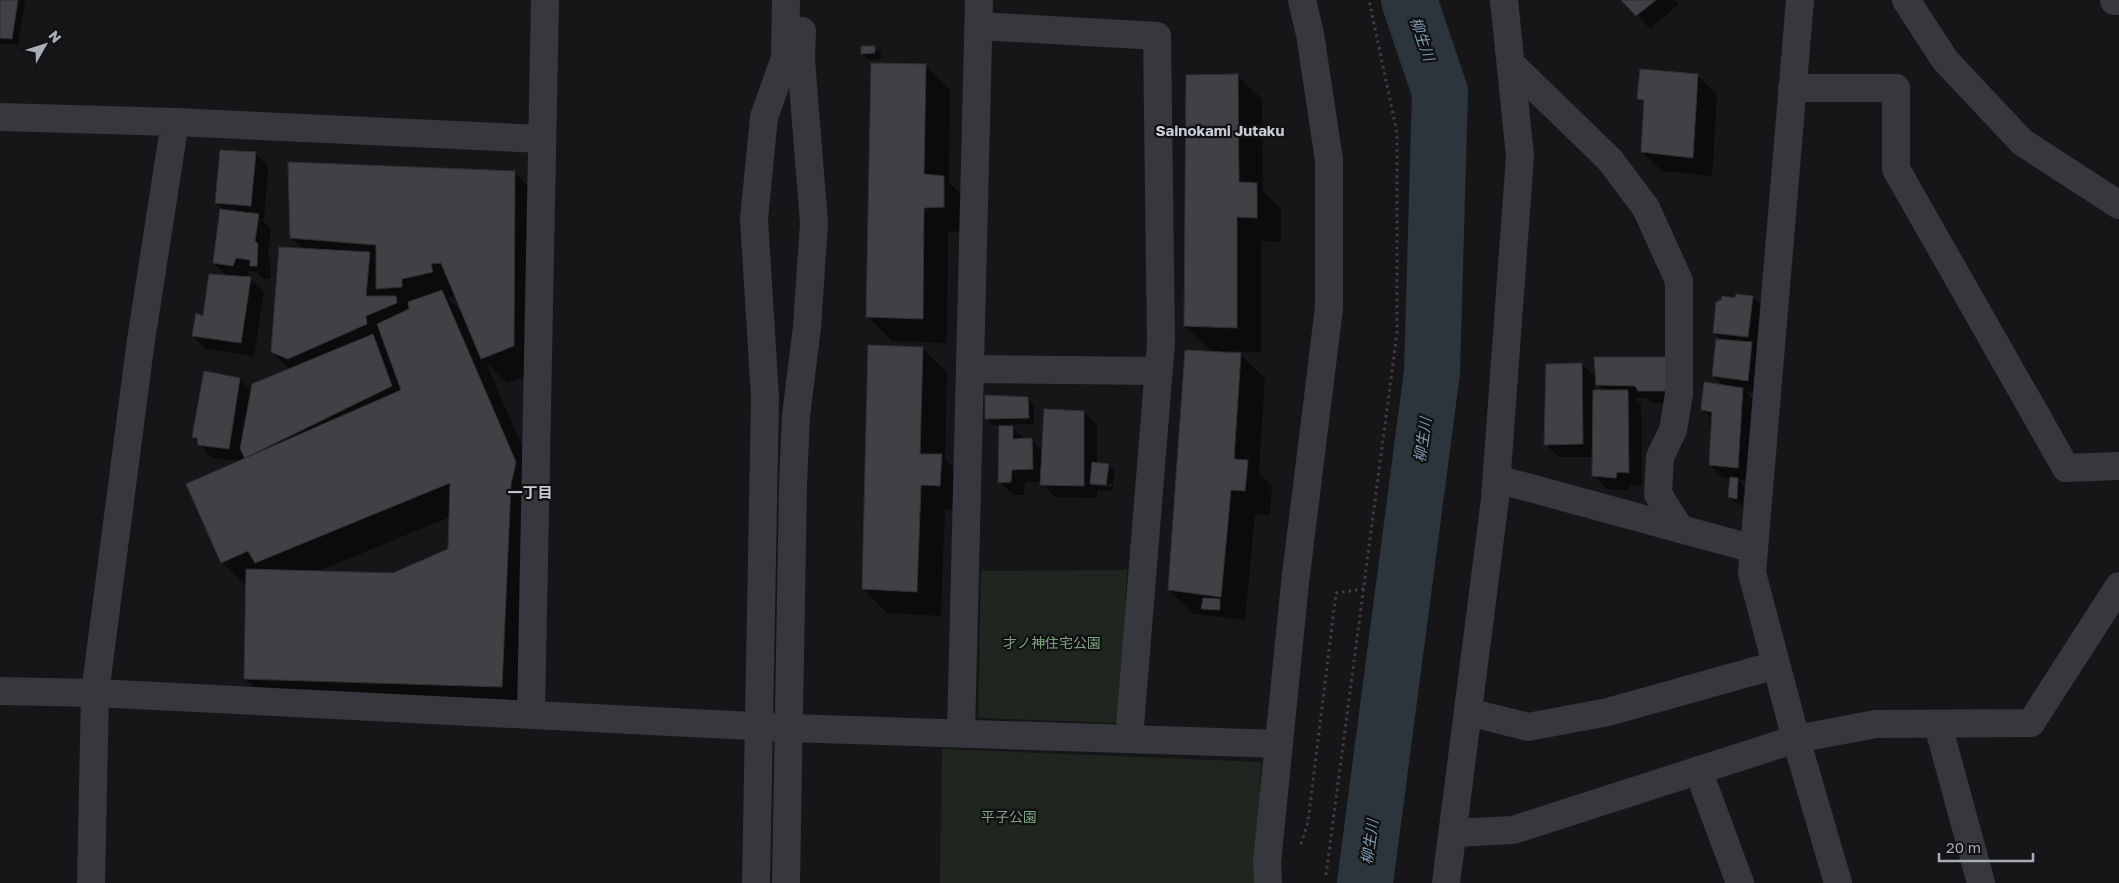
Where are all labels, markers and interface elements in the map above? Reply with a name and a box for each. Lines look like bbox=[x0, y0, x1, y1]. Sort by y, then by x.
water label: 柳生川 bbox=[1407, 14, 1439, 65]
north arrow bbox=[20, 20, 70, 70]
text: N bbox=[46, 27, 65, 46]
district label: Sainokami Jutaku bbox=[1156, 121, 1285, 139]
water label: 柳生川 bbox=[1410, 414, 1434, 463]
district label: 一丁目 bbox=[507, 483, 553, 501]
park label: 才ノ神住宅公園 bbox=[1003, 634, 1101, 651]
park label: 平子公園 bbox=[981, 808, 1037, 825]
water label: 柳生川 bbox=[1357, 816, 1381, 865]
scale bar bbox=[1939, 830, 2033, 862]
text: 20 m bbox=[1946, 838, 1981, 856]

